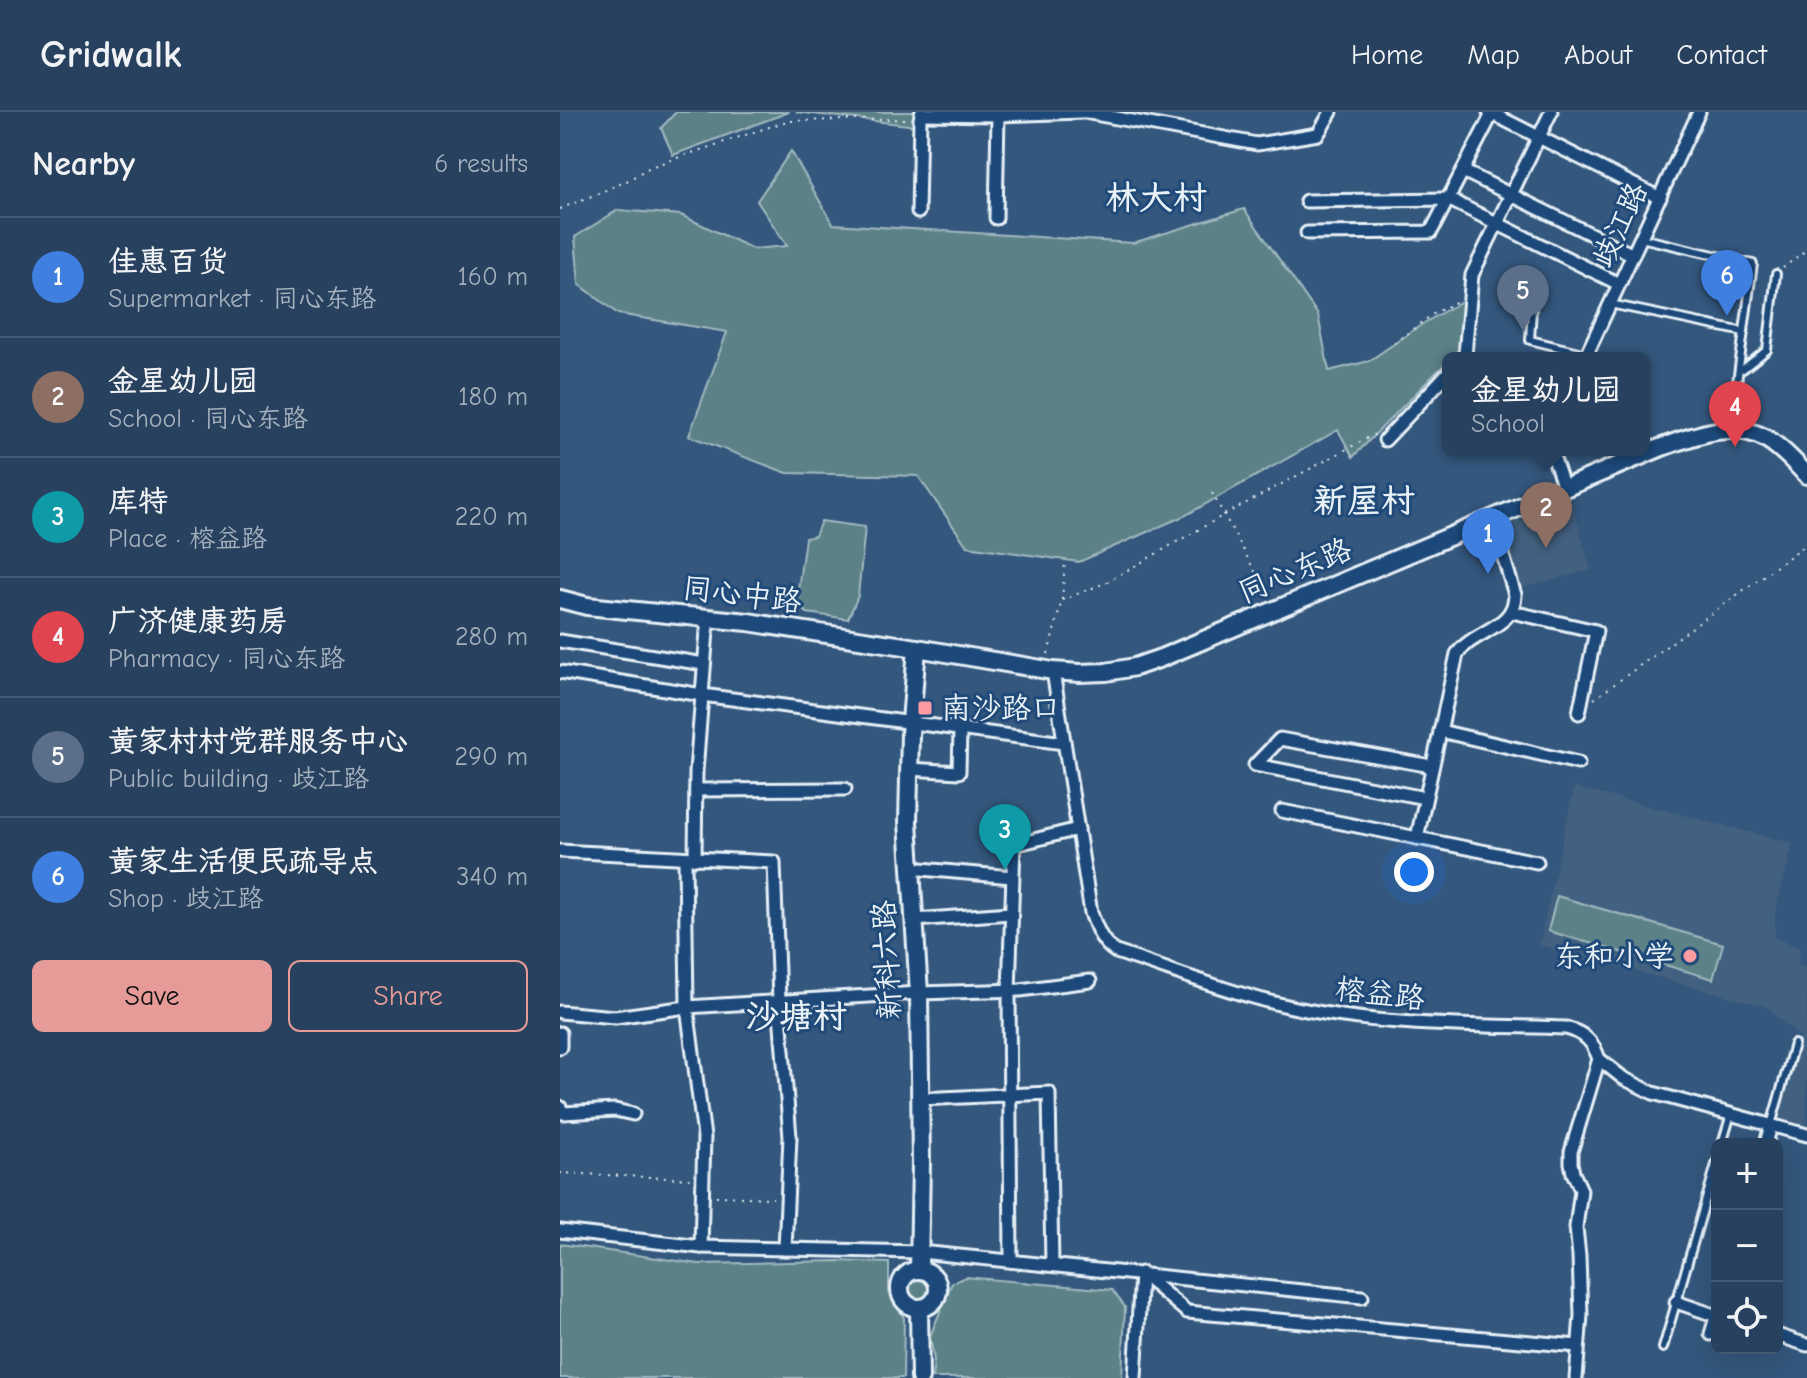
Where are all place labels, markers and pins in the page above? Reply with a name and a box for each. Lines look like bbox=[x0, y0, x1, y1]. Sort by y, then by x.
pin: 6 bbox=[1701, 250, 1753, 316]
pin: 5 bbox=[1497, 265, 1549, 331]
pin: 4 bbox=[1709, 381, 1761, 447]
pin: 2 bbox=[1520, 482, 1572, 548]
pin: 1 bbox=[1462, 508, 1514, 574]
place label: 南沙路口 bbox=[941, 691, 1061, 726]
marker: 南沙路口 bbox=[916, 699, 934, 717]
pin: 3 bbox=[979, 804, 1031, 870]
place label: 东和小学 bbox=[1554, 939, 1674, 974]
marker: 东和小学 bbox=[1681, 947, 1699, 965]

